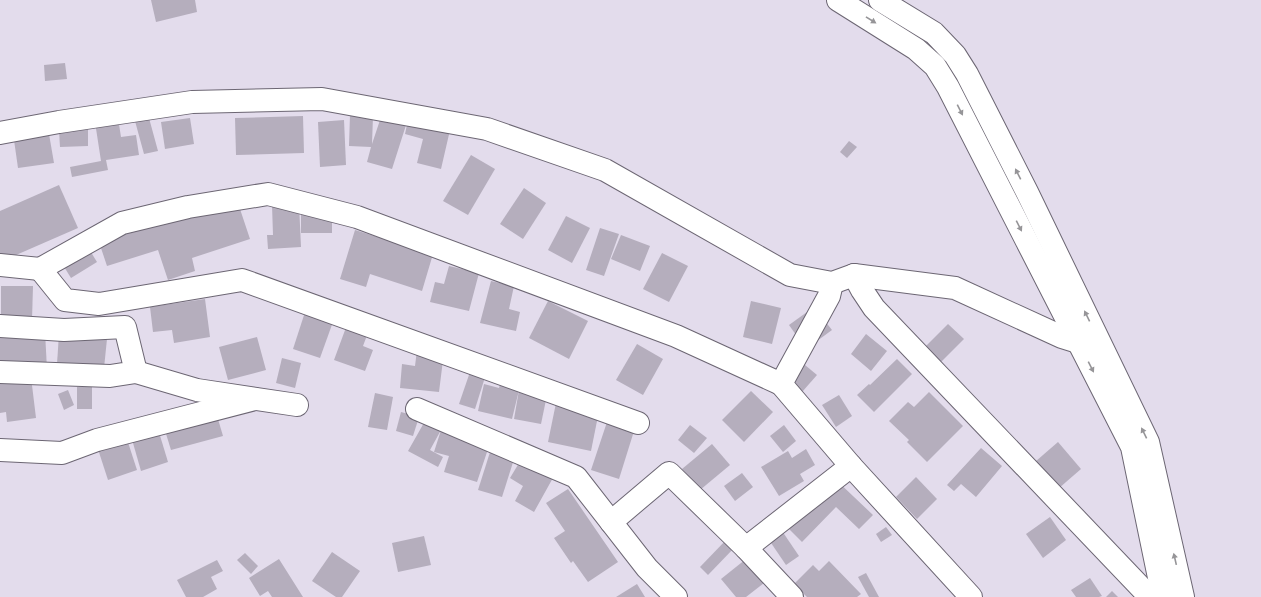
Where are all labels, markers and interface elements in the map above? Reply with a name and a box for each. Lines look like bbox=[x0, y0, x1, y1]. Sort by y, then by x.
one-way arrow bbox=[865, 17, 877, 24]
one-way arrow bbox=[957, 105, 963, 116]
one-way arrow bbox=[1015, 168, 1021, 180]
one-way arrow bbox=[1016, 220, 1023, 232]
one-way arrow bbox=[1084, 310, 1090, 322]
one-way arrow bbox=[1088, 361, 1094, 373]
one-way arrow bbox=[1141, 427, 1147, 439]
one-way arrow bbox=[1171, 553, 1177, 565]

